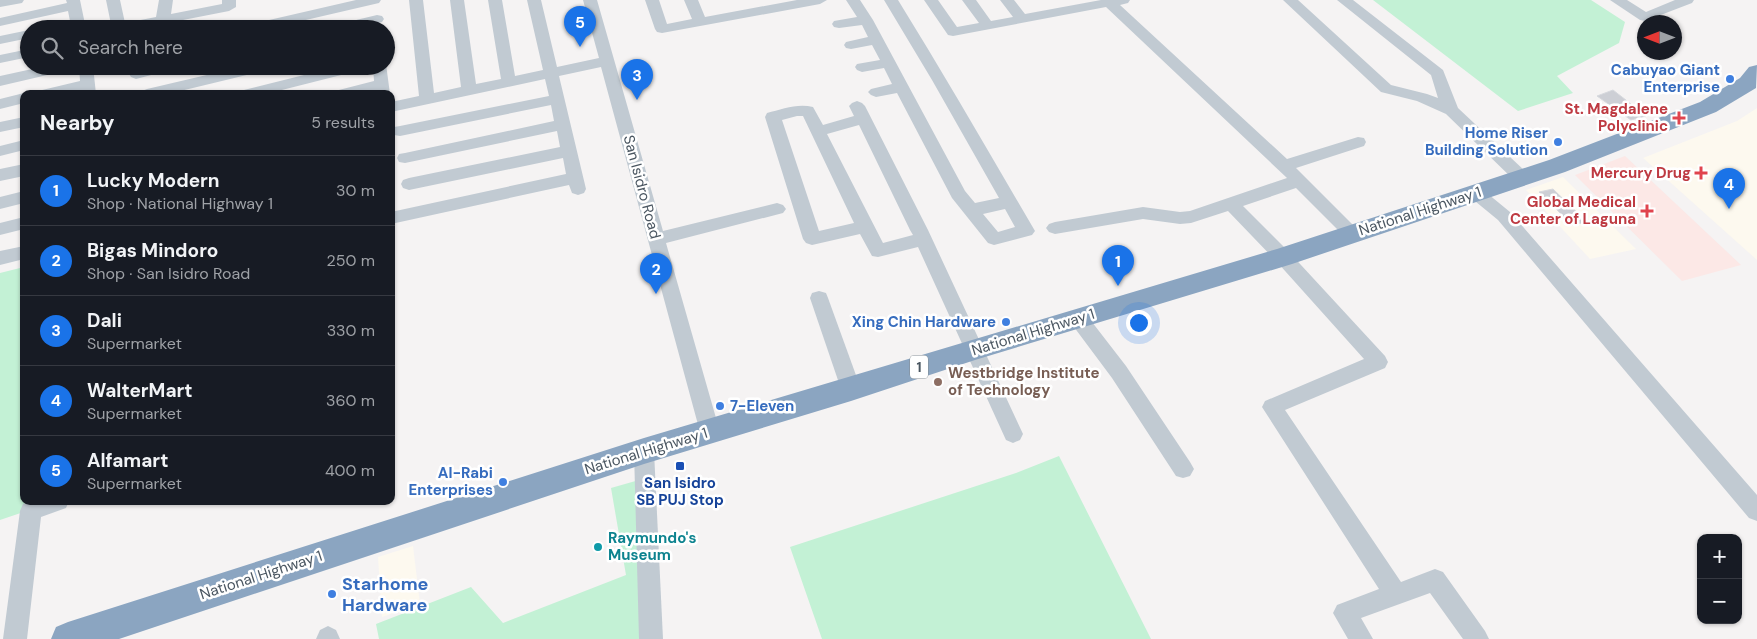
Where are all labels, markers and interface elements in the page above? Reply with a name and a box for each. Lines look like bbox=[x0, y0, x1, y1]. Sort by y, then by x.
pin: 5 bbox=[564, 6, 596, 47]
north arrow bbox=[1637, 15, 1682, 60]
search box bbox=[20, 20, 395, 75]
icon: search bbox=[38, 34, 66, 62]
text: Search here bbox=[78, 35, 183, 60]
pin: 3 bbox=[621, 59, 653, 100]
place label: Cabuyao Giant Enterprise bbox=[1611, 60, 1720, 97]
marker: Cabuyao Giant Enterprise bbox=[1724, 73, 1736, 85]
place label: St. Magdalene Polyclinic bbox=[1564, 99, 1668, 136]
text: Nearby bbox=[40, 109, 114, 137]
marker: St. Magdalene Polyclinic bbox=[1672, 111, 1686, 125]
text: 5 results bbox=[311, 112, 375, 133]
place label: Home Riser Building Solution bbox=[1425, 123, 1548, 160]
street label: San Isidro Road bbox=[619, 133, 665, 241]
marker: Home Riser Building Solution bbox=[1552, 136, 1564, 148]
place label: Mercury Drug bbox=[1591, 163, 1691, 183]
marker: Mercury Drug bbox=[1695, 167, 1707, 179]
text: Lucky Modern bbox=[87, 168, 220, 193]
pin: 4 bbox=[1713, 168, 1745, 209]
text: 1 bbox=[53, 180, 59, 201]
text: 30 m bbox=[336, 180, 375, 201]
street label: National Highway 1 bbox=[1356, 182, 1484, 240]
place label: Global Medical Center of Laguna bbox=[1510, 192, 1636, 229]
text: Shop · National Highway 1 bbox=[87, 193, 273, 214]
marker: Global Medical Center of Laguna bbox=[1640, 204, 1654, 218]
text: Bigas Mindoro bbox=[87, 238, 218, 263]
pin: 1 bbox=[1102, 245, 1134, 286]
text: 2 bbox=[51, 250, 61, 271]
text: 250 m bbox=[327, 250, 375, 271]
pin: 2 bbox=[640, 253, 672, 294]
text: Shop · San Isidro Road bbox=[87, 263, 250, 284]
street label: National Highway 1 bbox=[969, 304, 1097, 360]
text: Dali bbox=[87, 308, 122, 333]
your location bbox=[1126, 310, 1152, 336]
place label: Xing Chin Hardware bbox=[852, 312, 996, 332]
marker: Xing Chin Hardware bbox=[1000, 316, 1012, 328]
text: 3 bbox=[51, 320, 61, 341]
text: 330 m bbox=[327, 320, 375, 341]
text: Supermarket bbox=[87, 333, 182, 354]
road number: 1 bbox=[910, 356, 928, 378]
place label: Westbridge Institute of Technology bbox=[948, 363, 1100, 400]
marker: Westbridge Institute of Technology bbox=[932, 376, 944, 388]
text: WalterMart bbox=[87, 378, 193, 403]
text: 4 bbox=[51, 390, 61, 411]
text: 360 m bbox=[326, 390, 375, 411]
place label: 7-Eleven bbox=[730, 396, 794, 416]
marker: 7-Eleven bbox=[714, 400, 726, 412]
text: Supermarket bbox=[87, 403, 182, 424]
street label: National Highway 1 bbox=[582, 423, 710, 479]
text: Alfamart bbox=[87, 448, 168, 473]
text: 5 bbox=[51, 460, 61, 481]
text: 400 m bbox=[325, 460, 375, 481]
marker: San Isidro SB PUJ Stop bbox=[674, 460, 686, 472]
place label: Al-Rabi Enterprises bbox=[408, 463, 493, 500]
text: Supermarket bbox=[87, 473, 182, 494]
place label: San Isidro SB PUJ Stop bbox=[636, 473, 724, 510]
marker: Al-Rabi Enterprises bbox=[497, 476, 509, 488]
place label: Raymundo's Museum bbox=[608, 528, 696, 565]
map controls bbox=[1697, 534, 1742, 624]
button: + bbox=[1697, 534, 1742, 579]
marker: Raymundo's Museum bbox=[592, 541, 604, 553]
street label: National Highway 1 bbox=[197, 546, 325, 604]
place label: Starhome Hardware bbox=[342, 572, 429, 617]
button: − bbox=[1697, 579, 1742, 624]
marker: Starhome Hardware bbox=[326, 588, 338, 600]

